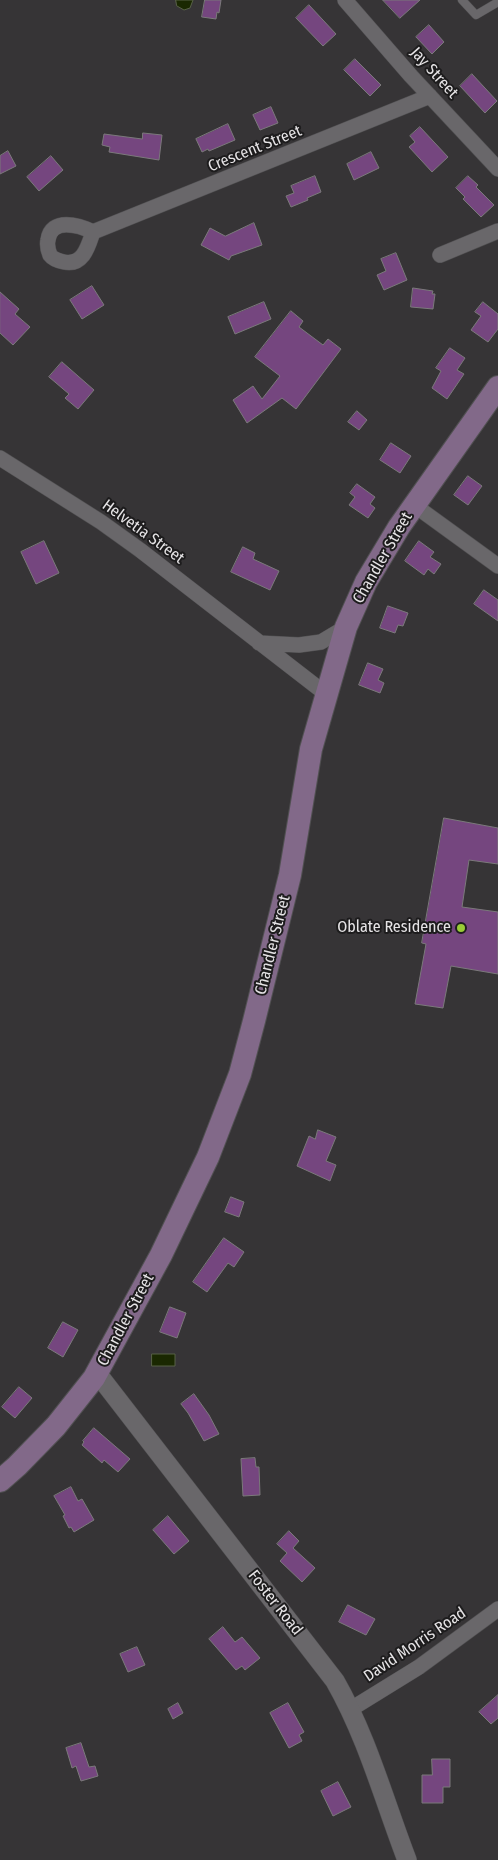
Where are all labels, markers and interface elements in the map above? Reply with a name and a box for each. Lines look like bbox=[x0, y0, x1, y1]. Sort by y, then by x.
street label: Jay Street bbox=[406, 43, 462, 103]
street label: Crescent Street bbox=[206, 122, 304, 176]
street label: Helvetia Street bbox=[98, 496, 188, 568]
street label: Chandler Street bbox=[349, 509, 417, 607]
street label: Chandler Street bbox=[251, 893, 295, 997]
place label: Oblate Residence bbox=[337, 918, 451, 938]
marker: Oblate Residence bbox=[455, 922, 467, 934]
street label: Chandler Street bbox=[94, 1270, 158, 1370]
street label: Foster Road bbox=[244, 1567, 306, 1639]
street label: David Morris Road bbox=[360, 1604, 470, 1686]

